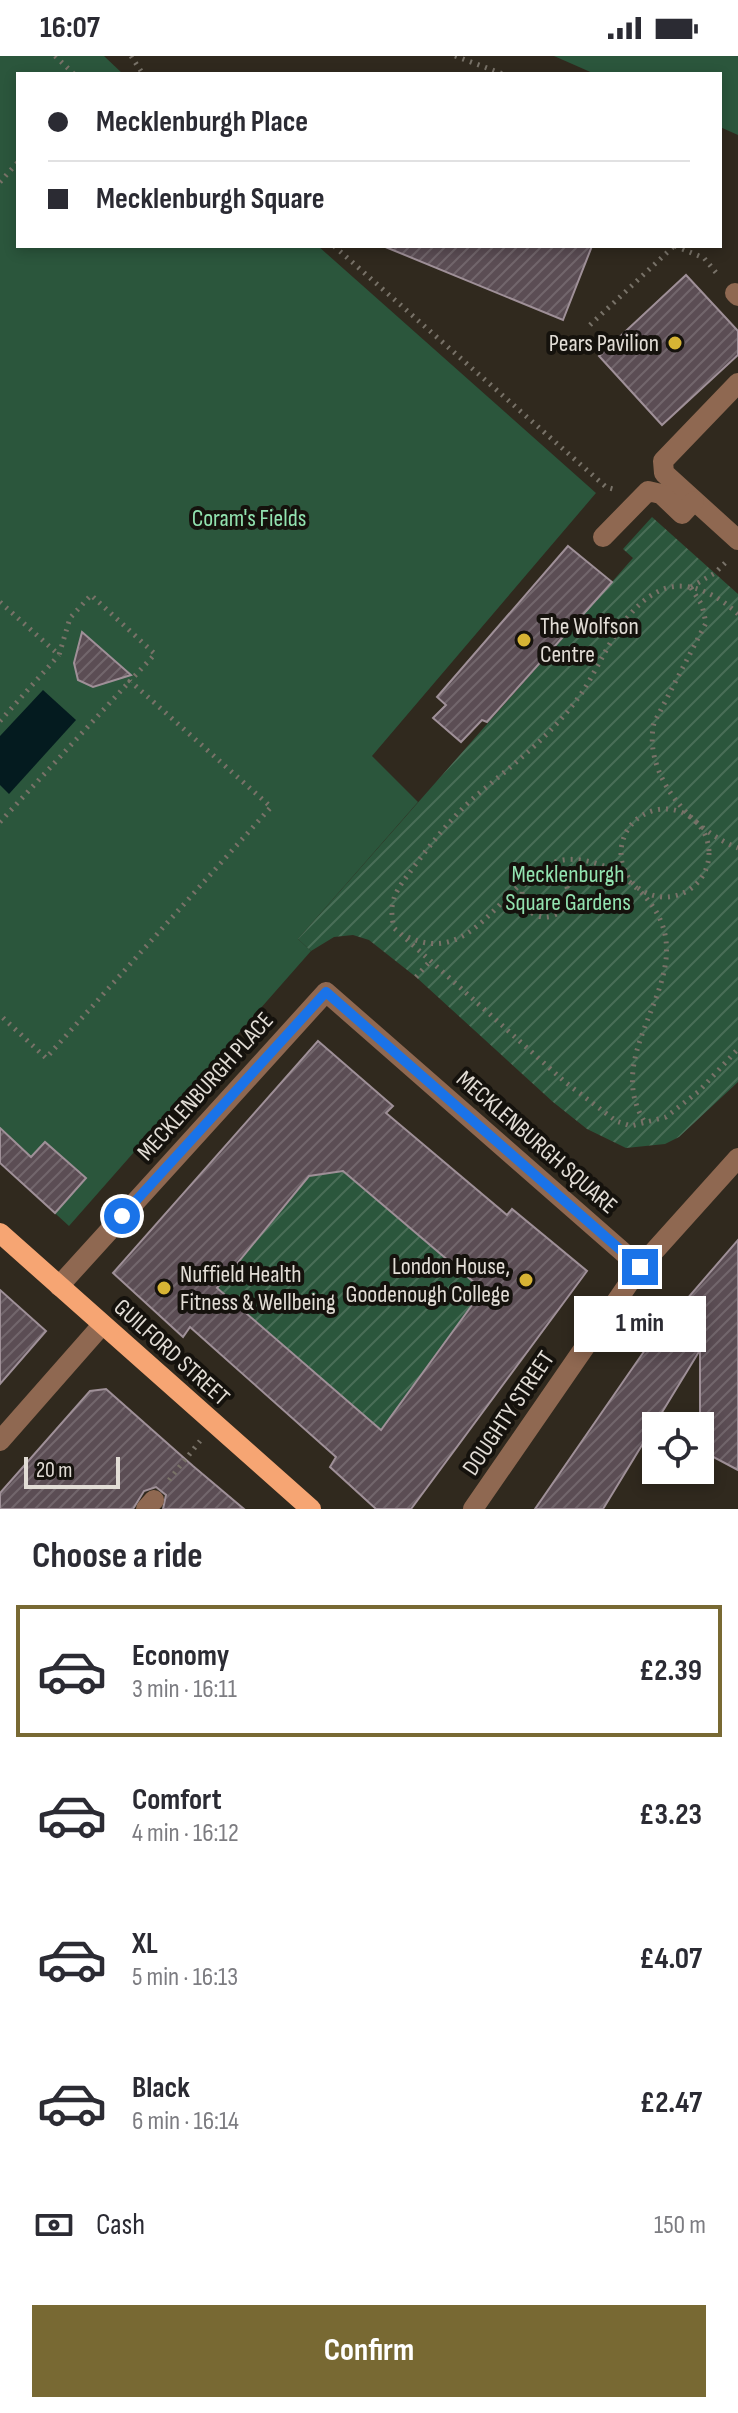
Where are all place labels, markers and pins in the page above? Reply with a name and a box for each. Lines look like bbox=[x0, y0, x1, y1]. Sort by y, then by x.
place label: Pears Pavilion bbox=[549, 329, 659, 358]
marker: Pears Pavilion bbox=[666, 334, 684, 352]
place label: The Wolfson Centre bbox=[540, 612, 639, 669]
marker: The Wolfson Centre bbox=[515, 631, 533, 649]
place label: London House, Goodenough College bbox=[345, 1252, 510, 1309]
place label: Nuffield Health Fitness & Wellbeing bbox=[180, 1260, 336, 1317]
marker: London House, Goodenough College bbox=[517, 1271, 535, 1289]
marker: Nuffield Health Fitness & Wellbeing bbox=[155, 1279, 173, 1297]

